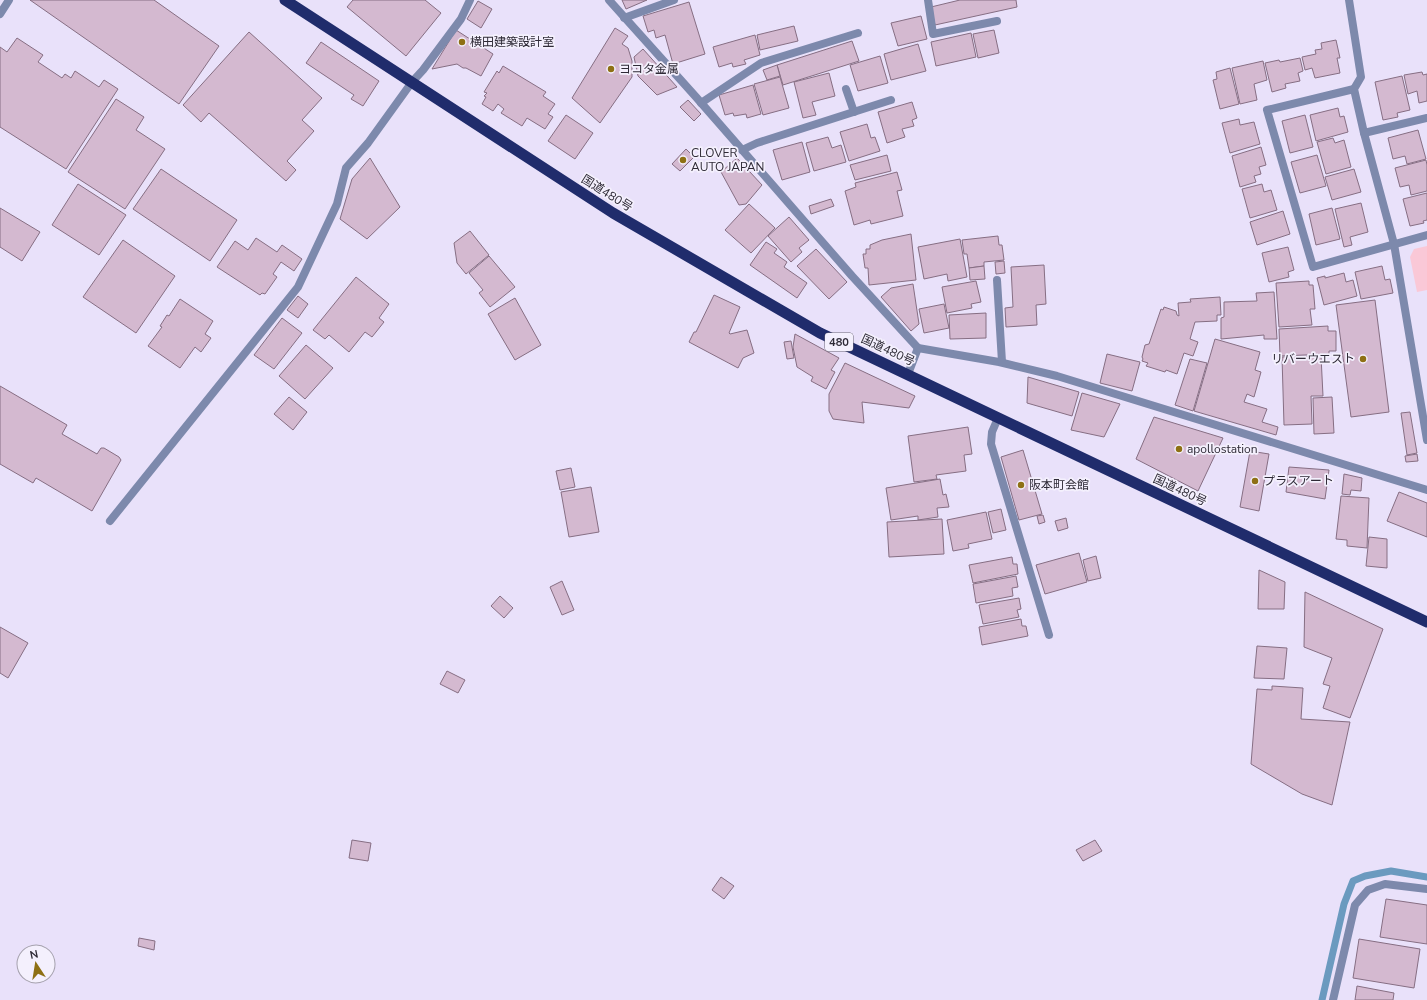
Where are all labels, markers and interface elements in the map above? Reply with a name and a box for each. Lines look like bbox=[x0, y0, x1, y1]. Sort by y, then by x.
place label: 横田建築設計室 bbox=[470, 34, 554, 50]
marker: 横田建築設計室 bbox=[457, 37, 467, 47]
place label: ヨコタ金属 bbox=[619, 61, 679, 77]
marker: ヨコタ金属 bbox=[606, 64, 616, 74]
place label: CLOVER AUTO JAPAN bbox=[691, 145, 764, 175]
marker: CLOVER AUTO JAPAN bbox=[678, 155, 688, 165]
street label: 国道480号 bbox=[578, 171, 636, 215]
street label: 国道480号 bbox=[859, 331, 917, 369]
road number: 480 bbox=[825, 333, 853, 351]
place label: リバーウエスト bbox=[1271, 351, 1355, 367]
marker: リバーウエスト bbox=[1358, 354, 1368, 364]
place label: apollostation bbox=[1187, 441, 1258, 457]
marker: apollostation bbox=[1174, 444, 1184, 454]
street label: 国道480号 bbox=[1151, 471, 1209, 509]
place label: プラスアート bbox=[1263, 473, 1334, 489]
marker: プラスアート bbox=[1250, 476, 1260, 486]
place label: 阪本町会館 bbox=[1029, 477, 1089, 493]
marker: 阪本町会館 bbox=[1016, 480, 1026, 490]
north arrow bbox=[16, 944, 56, 984]
text: N bbox=[28, 947, 40, 963]

